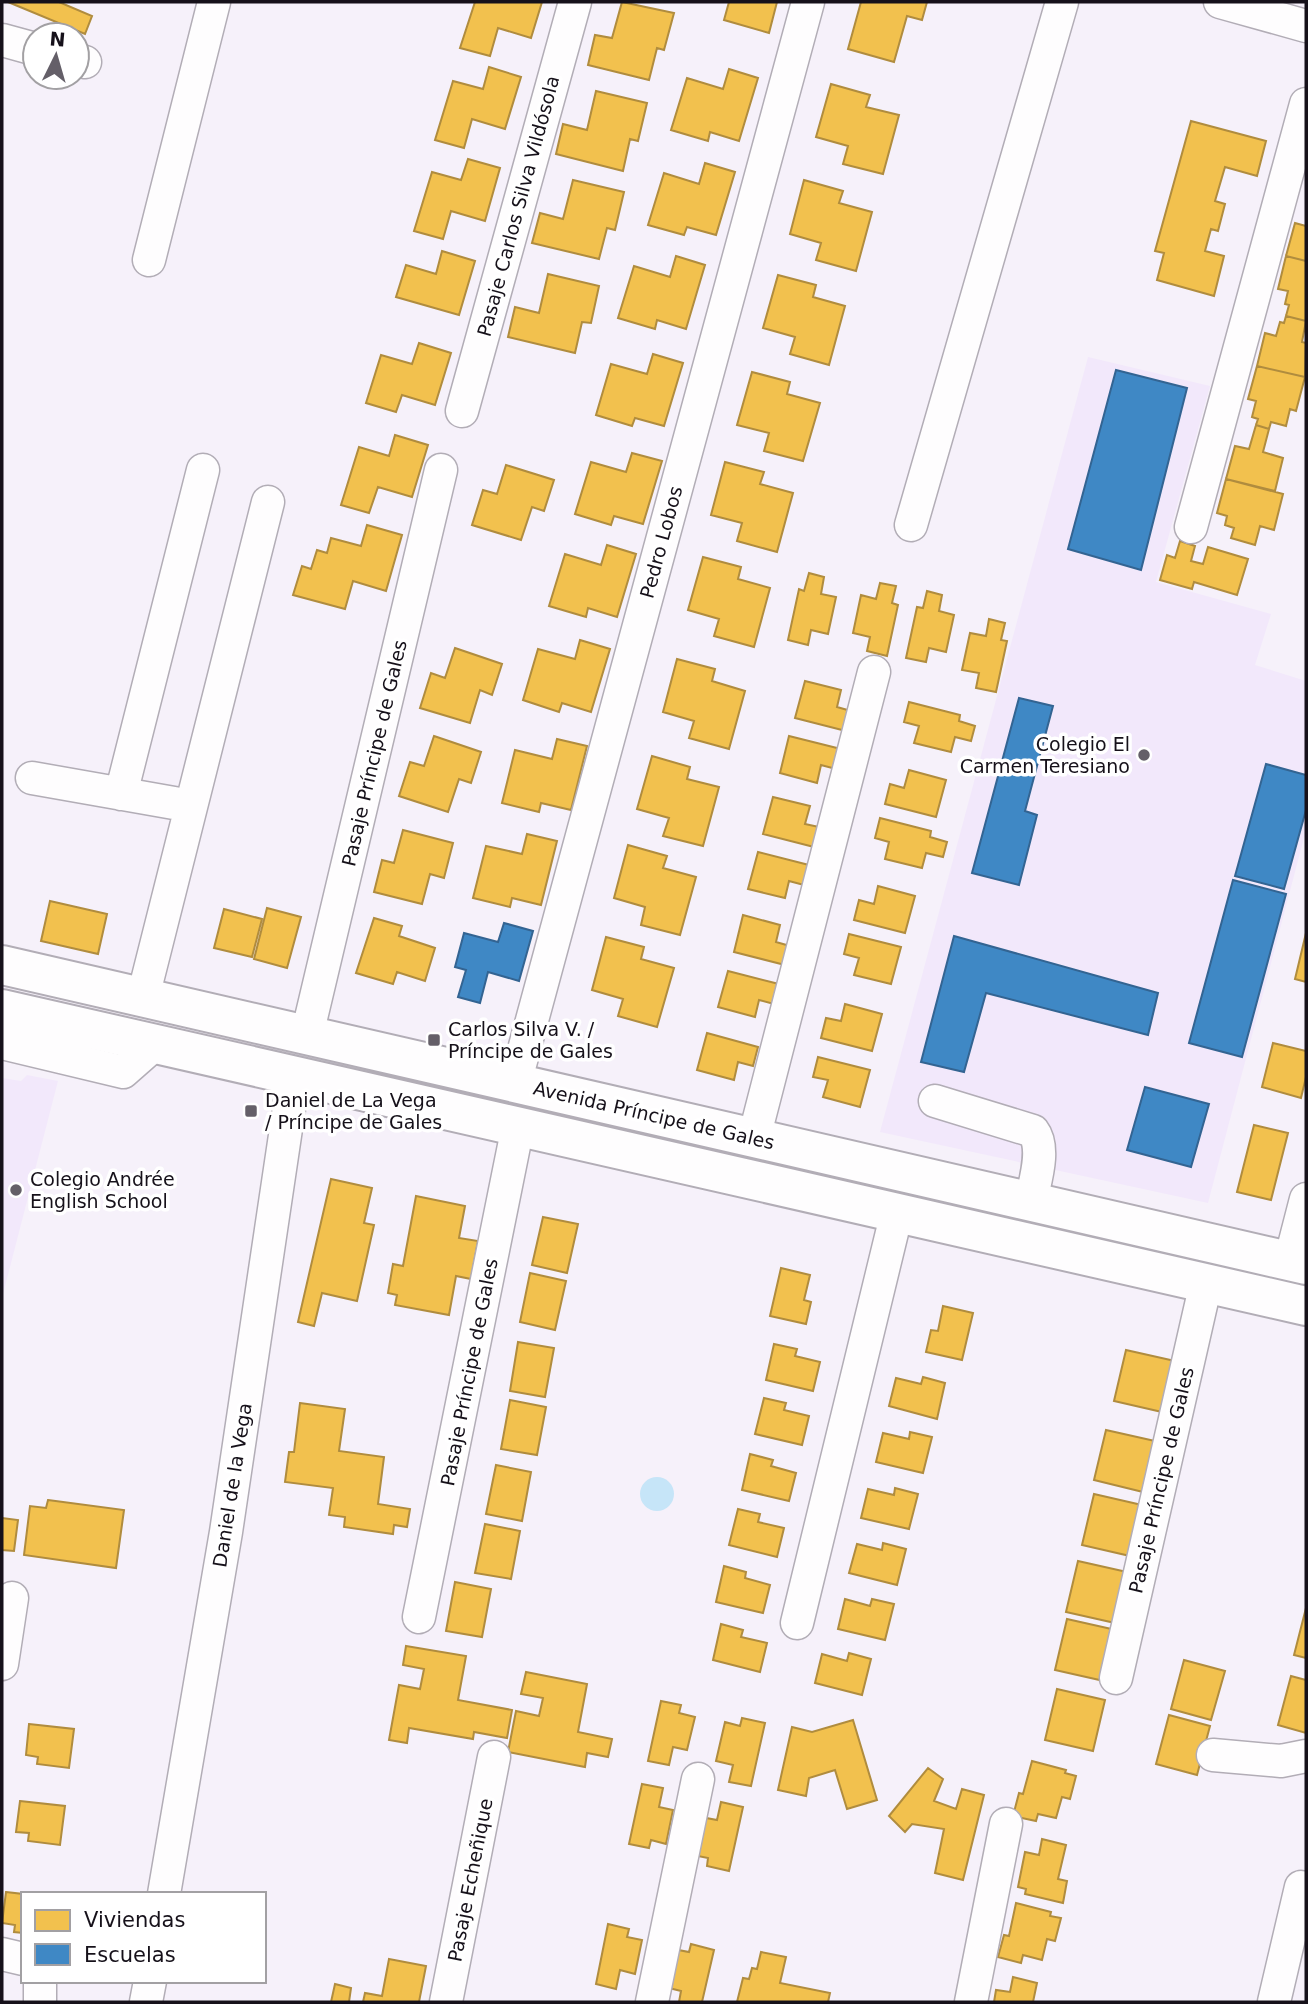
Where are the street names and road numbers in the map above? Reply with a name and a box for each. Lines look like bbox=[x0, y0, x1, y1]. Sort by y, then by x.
street label: Pasaje Carlos Silva Vildósola bbox=[473, 73, 563, 339]
street label: Pedro Lobos bbox=[635, 484, 687, 600]
street label: Pasaje Príncipe de Gales bbox=[337, 638, 411, 868]
street label: Avenida Príncipe de Gales bbox=[531, 1077, 777, 1153]
street label: Pasaje Príncipe de Gales bbox=[436, 1256, 502, 1488]
street label: Pasaje Príncipe de Gales bbox=[1124, 1365, 1198, 1595]
street label: Daniel de la Vega bbox=[208, 1401, 256, 1569]
street label: Pasaje Echeñique bbox=[443, 1796, 497, 1964]

